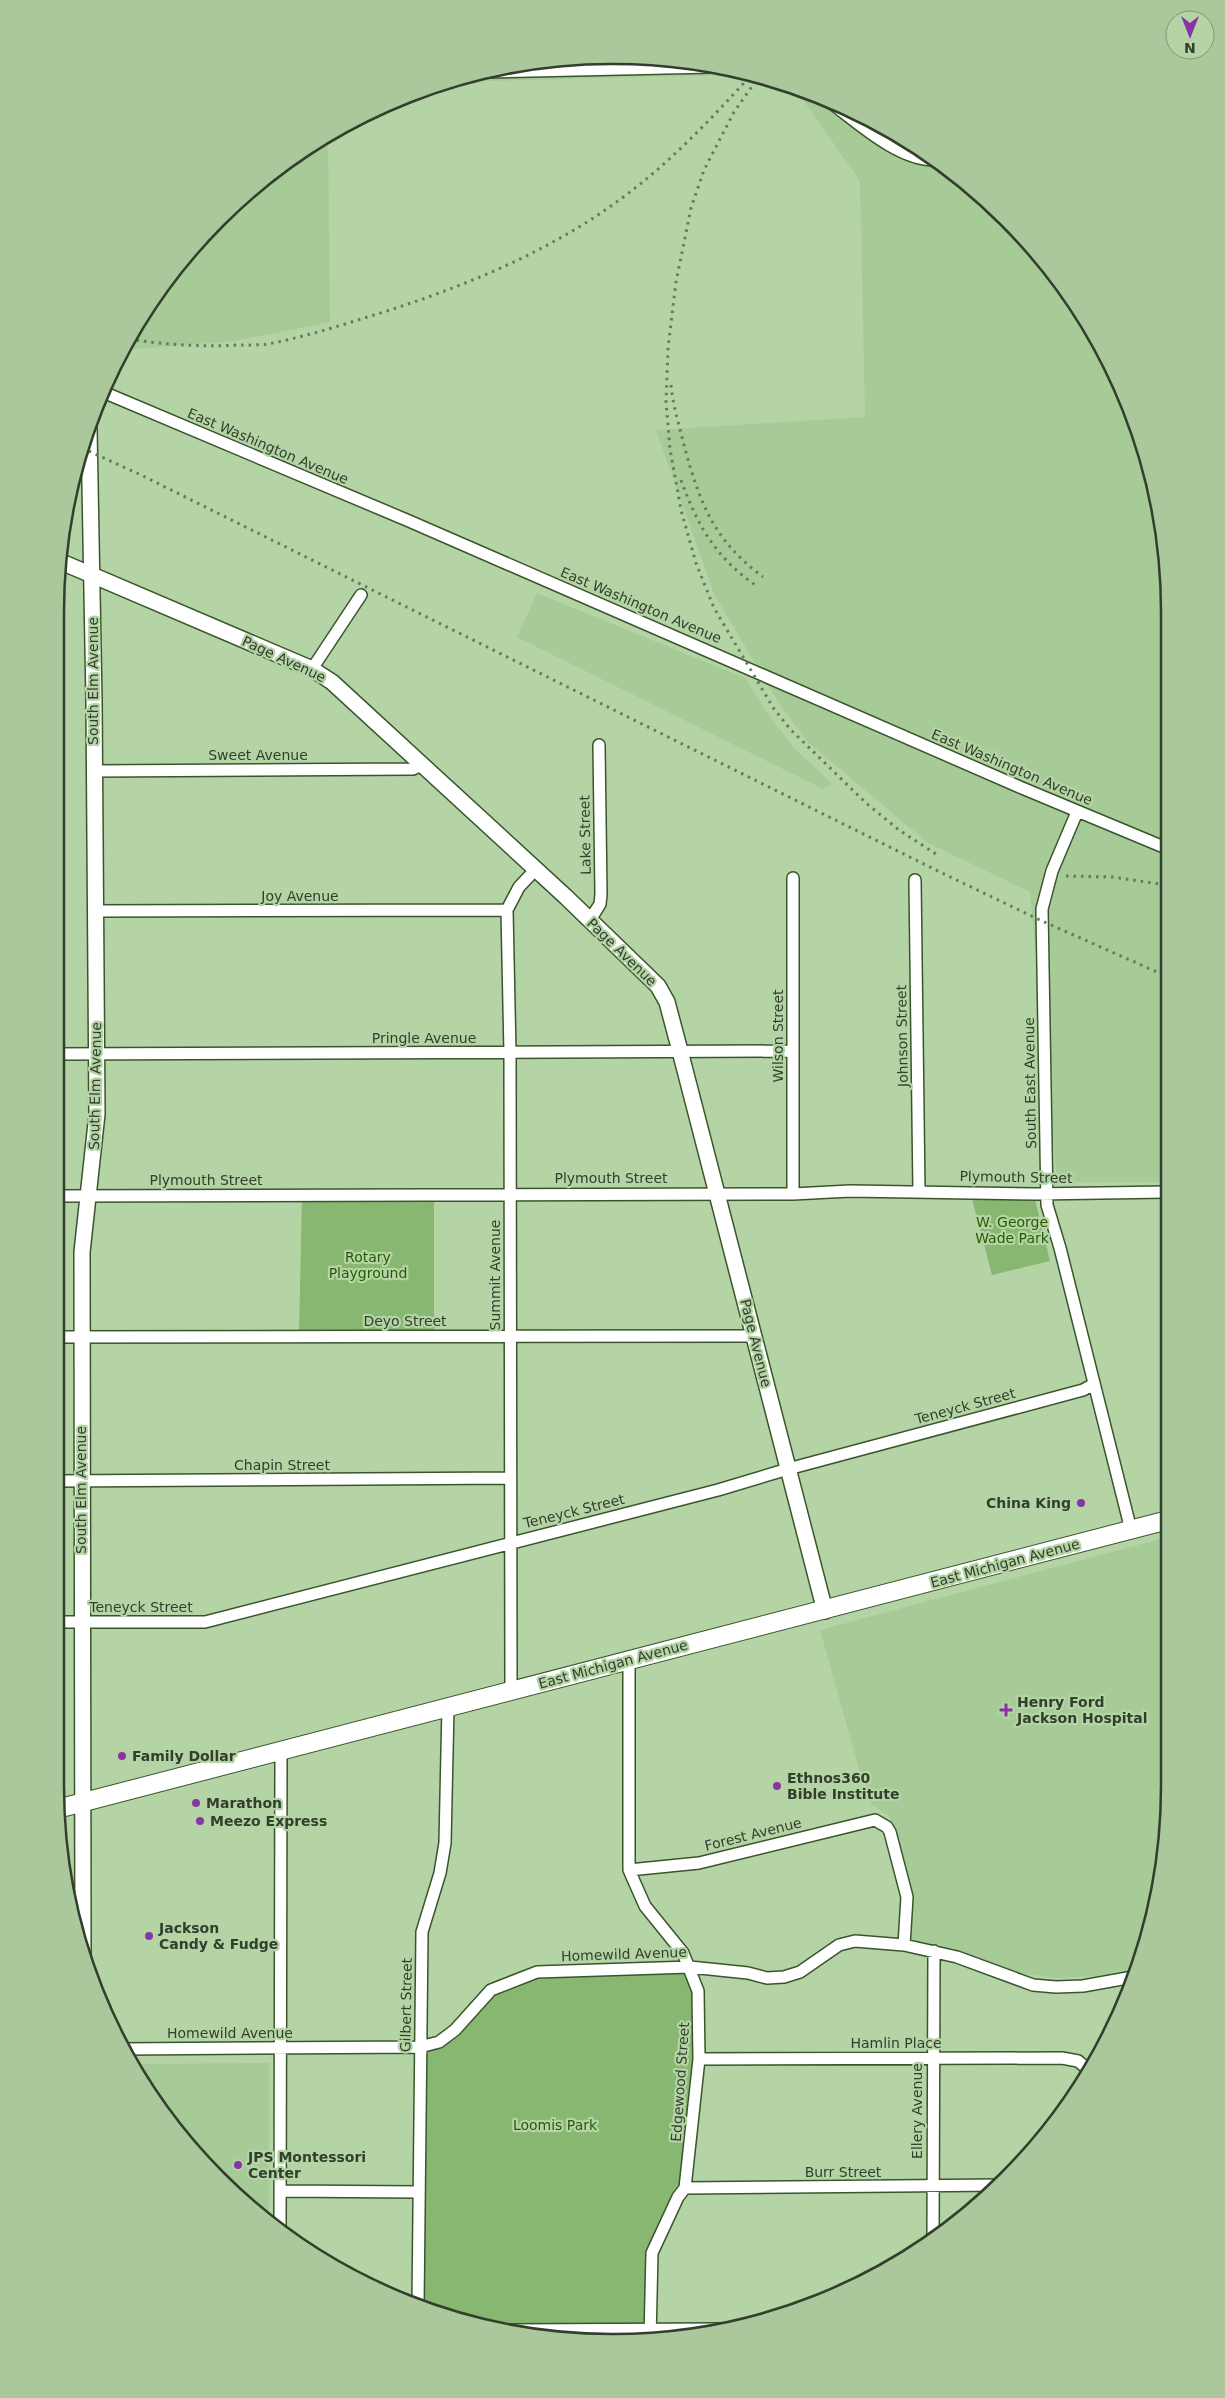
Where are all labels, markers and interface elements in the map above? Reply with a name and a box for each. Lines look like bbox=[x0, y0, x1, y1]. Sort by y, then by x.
north arrow bbox=[1165, 10, 1215, 60]
text: N bbox=[1184, 40, 1196, 56]
street label: East Washington Avenue bbox=[185, 405, 351, 487]
street label: East Washington Avenue bbox=[558, 564, 724, 646]
street label: South Elm Avenue bbox=[85, 617, 101, 745]
street label: Page Avenue bbox=[240, 633, 328, 685]
street label: East Washington Avenue bbox=[929, 726, 1095, 808]
street label: Sweet Avenue bbox=[208, 747, 308, 763]
street label: Lake Street bbox=[576, 795, 594, 875]
street label: Joy Avenue bbox=[260, 888, 339, 904]
street label: Page Avenue bbox=[584, 915, 660, 989]
street label: Johnson Street bbox=[893, 984, 911, 1088]
street label: Wilson Street bbox=[770, 989, 786, 1083]
street label: South East Avenue bbox=[1021, 1017, 1039, 1149]
street label: South Elm Avenue bbox=[86, 1022, 104, 1150]
street label: Pringle Avenue bbox=[372, 1030, 476, 1046]
street label: Plymouth Street bbox=[959, 1168, 1073, 1186]
street label: Plymouth Street bbox=[554, 1170, 668, 1186]
street label: Plymouth Street bbox=[149, 1172, 263, 1188]
park label: W. George Wade Park bbox=[975, 1214, 1050, 1246]
street label: Summit Avenue bbox=[487, 1220, 503, 1330]
park label: Rotary Playground bbox=[329, 1249, 407, 1281]
street label: Page Avenue bbox=[737, 1297, 775, 1389]
street label: Deyo Street bbox=[363, 1313, 447, 1329]
street label: Teneyck Street bbox=[912, 1385, 1017, 1427]
street label: South Elm Avenue bbox=[73, 1426, 89, 1554]
street label: Chapin Street bbox=[234, 1457, 330, 1473]
street label: Teneyck Street bbox=[521, 1491, 627, 1532]
place label: China King bbox=[986, 1495, 1071, 1511]
marker: China King bbox=[1075, 1497, 1087, 1509]
street label: East Michigan Avenue bbox=[929, 1535, 1081, 1591]
street label: Teneyck Street bbox=[88, 1599, 193, 1615]
street label: East Michigan Avenue bbox=[537, 1636, 689, 1692]
place label: Henry Ford Jackson Hospital bbox=[1016, 1694, 1147, 1726]
marker: Henry Ford Jackson Hospital bbox=[999, 1703, 1013, 1717]
place label: Family Dollar bbox=[132, 1748, 236, 1764]
marker: Family Dollar bbox=[116, 1750, 128, 1762]
place label: Ethnos360 Bible Institute bbox=[787, 1770, 900, 1802]
marker: Ethnos360 Bible Institute bbox=[771, 1780, 783, 1792]
place label: Marathon bbox=[206, 1795, 282, 1811]
marker: Marathon bbox=[190, 1797, 202, 1809]
place label: Meezo Express bbox=[210, 1813, 327, 1829]
street label: Forest Avenue bbox=[703, 1814, 803, 1854]
marker: Meezo Express bbox=[194, 1815, 206, 1827]
place label: Jackson Candy & Fudge bbox=[158, 1920, 278, 1952]
marker: Jackson Candy & Fudge bbox=[143, 1930, 155, 1942]
street label: Homewild Avenue bbox=[561, 1944, 687, 1964]
street label: Gilbert Street bbox=[397, 1957, 415, 2052]
street label: Edgewood Street bbox=[668, 2021, 692, 2142]
street label: Homewild Avenue bbox=[167, 2025, 293, 2041]
street label: Hamlin Place bbox=[850, 2035, 942, 2051]
street label: Ellery Avenue bbox=[909, 2063, 925, 2159]
park label: Loomis Park bbox=[513, 2117, 598, 2133]
place label: JPS Montessori Center bbox=[247, 2149, 366, 2181]
marker: JPS Montessori Center bbox=[232, 2159, 244, 2171]
street label: Burr Street bbox=[805, 2164, 882, 2180]

